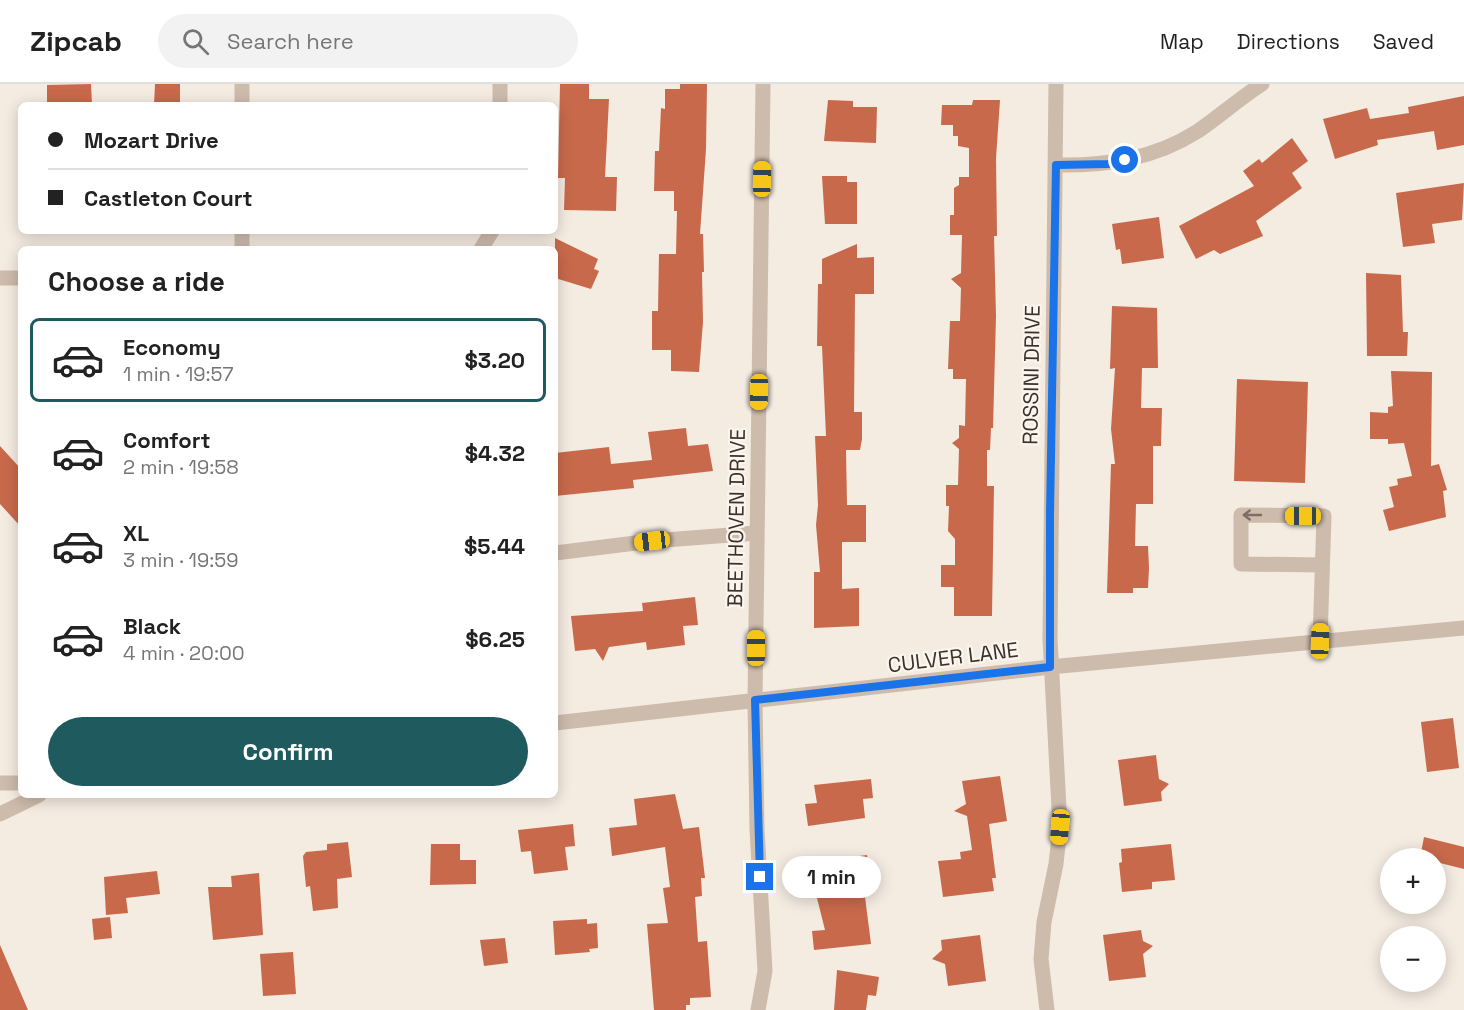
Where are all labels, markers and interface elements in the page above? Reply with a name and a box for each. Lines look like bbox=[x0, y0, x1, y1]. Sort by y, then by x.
search box bbox=[158, 14, 578, 68]
text: Zipcab bbox=[30, 23, 122, 59]
icon: search bbox=[179, 25, 212, 58]
text: Search here bbox=[227, 27, 354, 55]
text: Map bbox=[1160, 28, 1204, 55]
text: Directions bbox=[1237, 28, 1340, 55]
text: Saved bbox=[1373, 28, 1434, 55]
text: Mozart Drive bbox=[84, 126, 219, 154]
route start bbox=[1111, 146, 1138, 173]
car bbox=[753, 161, 771, 197]
text: Castleton Court bbox=[84, 184, 253, 212]
text: Choose a ride bbox=[48, 264, 225, 299]
street label: ROSSINI DRIVE bbox=[1016, 305, 1046, 445]
icon: car bbox=[51, 333, 105, 387]
text: Economy bbox=[123, 333, 221, 361]
text: $3.20 bbox=[464, 346, 525, 374]
text: 1 min · 19:57 bbox=[123, 361, 234, 387]
car bbox=[750, 374, 768, 410]
icon: car bbox=[51, 426, 105, 480]
text: Comfort bbox=[123, 426, 211, 454]
street label: BEETHOVEN DRIVE bbox=[721, 428, 751, 608]
text: $4.32 bbox=[465, 439, 525, 467]
text: 2 min · 19:58 bbox=[123, 454, 239, 480]
car bbox=[1285, 507, 1321, 525]
one-way arrow bbox=[1242, 509, 1262, 521]
icon: car bbox=[51, 519, 105, 573]
text: XL bbox=[123, 519, 149, 547]
car bbox=[633, 530, 671, 552]
text: $5.44 bbox=[464, 532, 525, 560]
text: 3 min · 19:59 bbox=[123, 547, 238, 573]
icon: car bbox=[51, 612, 105, 666]
text: Black bbox=[123, 612, 181, 640]
car bbox=[1310, 623, 1330, 659]
text: $6.25 bbox=[465, 625, 525, 653]
car bbox=[747, 630, 765, 666]
street label: CULVER LANE bbox=[886, 636, 1020, 678]
text: 4 min · 20:00 bbox=[123, 640, 245, 666]
button: Confirm bbox=[48, 717, 528, 786]
car bbox=[1049, 808, 1071, 846]
map controls bbox=[1380, 848, 1446, 992]
button: + bbox=[1380, 848, 1446, 914]
callout: 1 min bbox=[781, 856, 880, 898]
route end bbox=[746, 863, 773, 890]
text: 1 min bbox=[807, 864, 856, 890]
button: − bbox=[1380, 926, 1446, 992]

